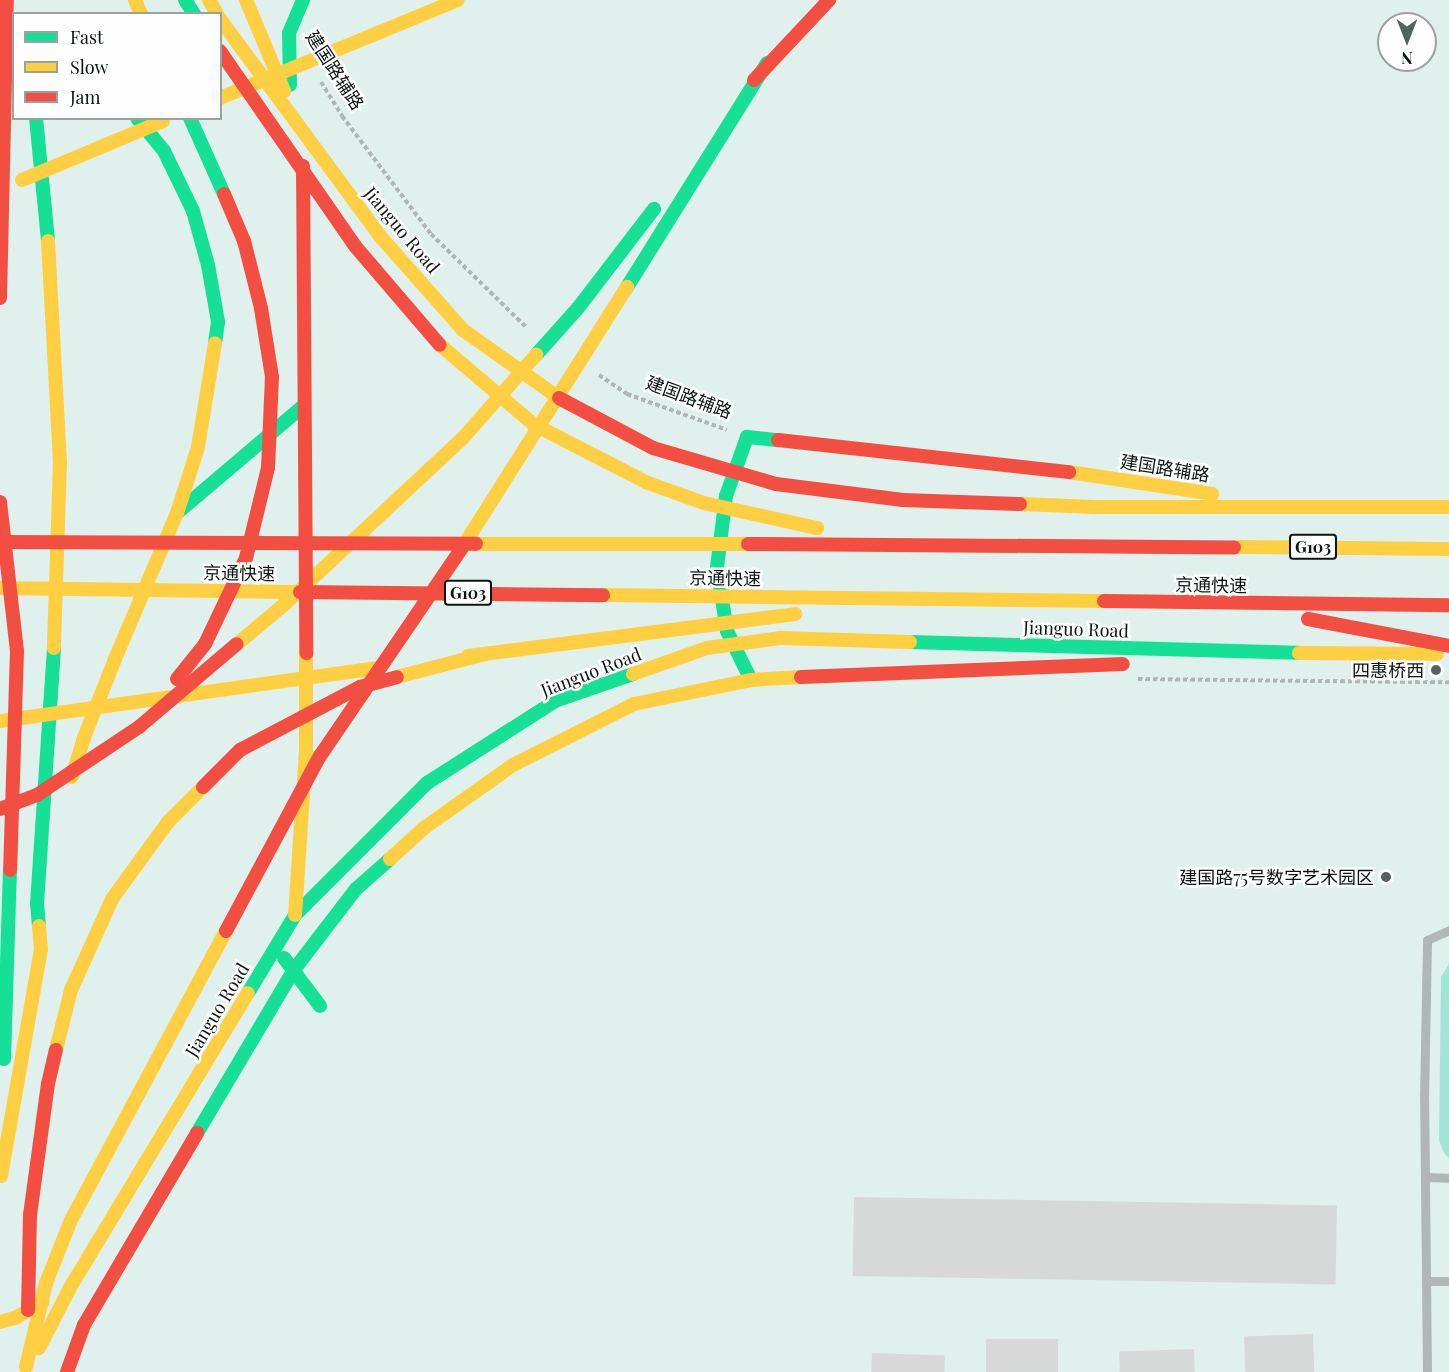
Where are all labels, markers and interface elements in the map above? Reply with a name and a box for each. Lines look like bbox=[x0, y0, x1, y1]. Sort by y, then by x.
legend bbox=[12, 12, 222, 120]
north arrow bbox=[1377, 12, 1437, 72]
text: Fast bbox=[70, 25, 103, 49]
street label: 建国路辅路 bbox=[301, 26, 369, 114]
text: N bbox=[1401, 48, 1413, 69]
text: Slow bbox=[70, 55, 108, 79]
text: Jam bbox=[70, 85, 100, 109]
street label: Jianguo Road bbox=[360, 183, 444, 277]
street label: 建国路辅路 bbox=[643, 371, 735, 423]
street label: 建国路辅路 bbox=[1119, 450, 1211, 486]
road number: G103 bbox=[1288, 534, 1338, 560]
street label: 京通快速 bbox=[203, 562, 275, 584]
street label: 京通快速 bbox=[689, 567, 761, 589]
street label: 京通快速 bbox=[1175, 574, 1247, 596]
road number: G103 bbox=[442, 580, 494, 606]
street label: Jianguo Road bbox=[1023, 616, 1129, 642]
street label: Jianguo Road bbox=[538, 643, 644, 701]
place label: 四惠桥西 bbox=[1352, 659, 1424, 681]
marker: 四惠桥西 bbox=[1429, 663, 1443, 677]
place label: 建国路75号数字艺术园区 bbox=[1179, 866, 1374, 888]
marker: 建国路75号数字艺术园区 bbox=[1379, 870, 1393, 884]
street label: Jianguo Road bbox=[180, 959, 254, 1061]

